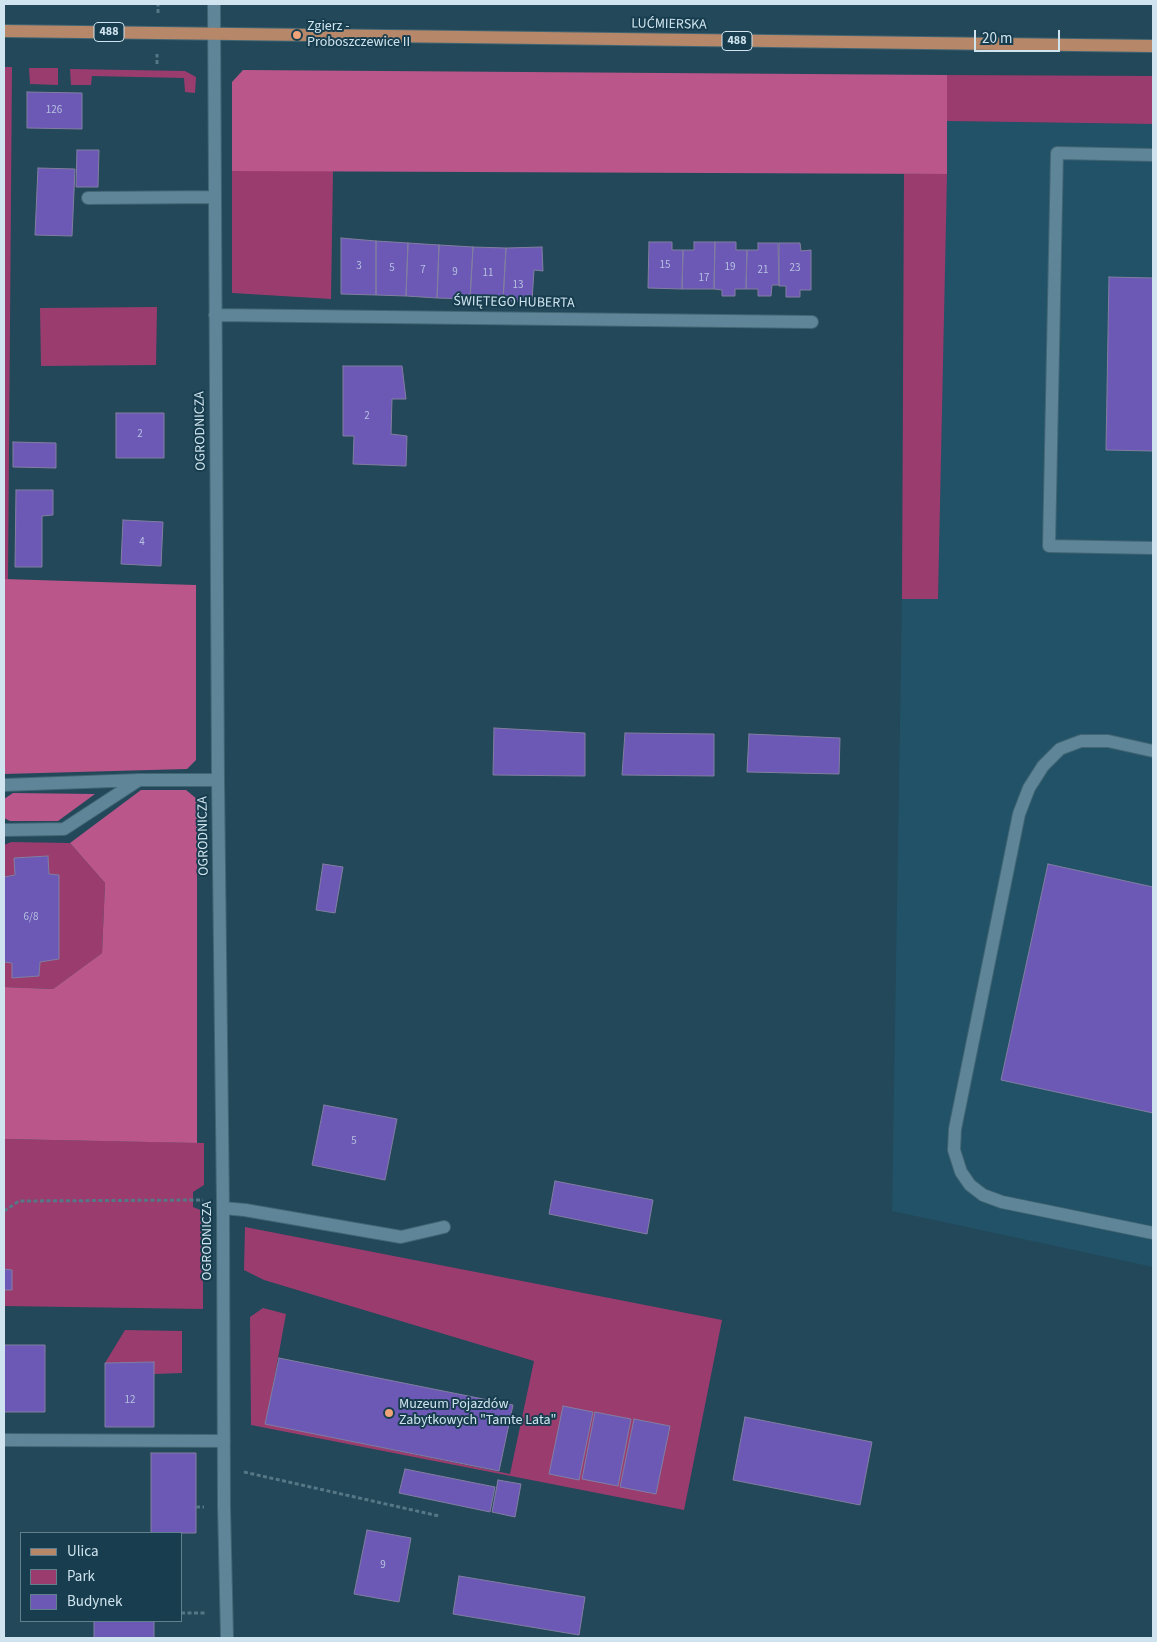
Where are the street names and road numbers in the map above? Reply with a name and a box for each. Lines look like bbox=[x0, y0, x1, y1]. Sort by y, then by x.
street label: LUĆMIERSKA bbox=[631, 16, 707, 34]
road number: 488 bbox=[94, 22, 124, 42]
road number: 488 bbox=[722, 31, 752, 50]
street label: ŚWIĘTEGO HUBERTA bbox=[453, 294, 575, 312]
street label: OGRODNICZA bbox=[192, 391, 210, 471]
street label: OGRODNICZA bbox=[195, 796, 213, 876]
street label: OGRODNICZA bbox=[200, 1201, 216, 1281]

